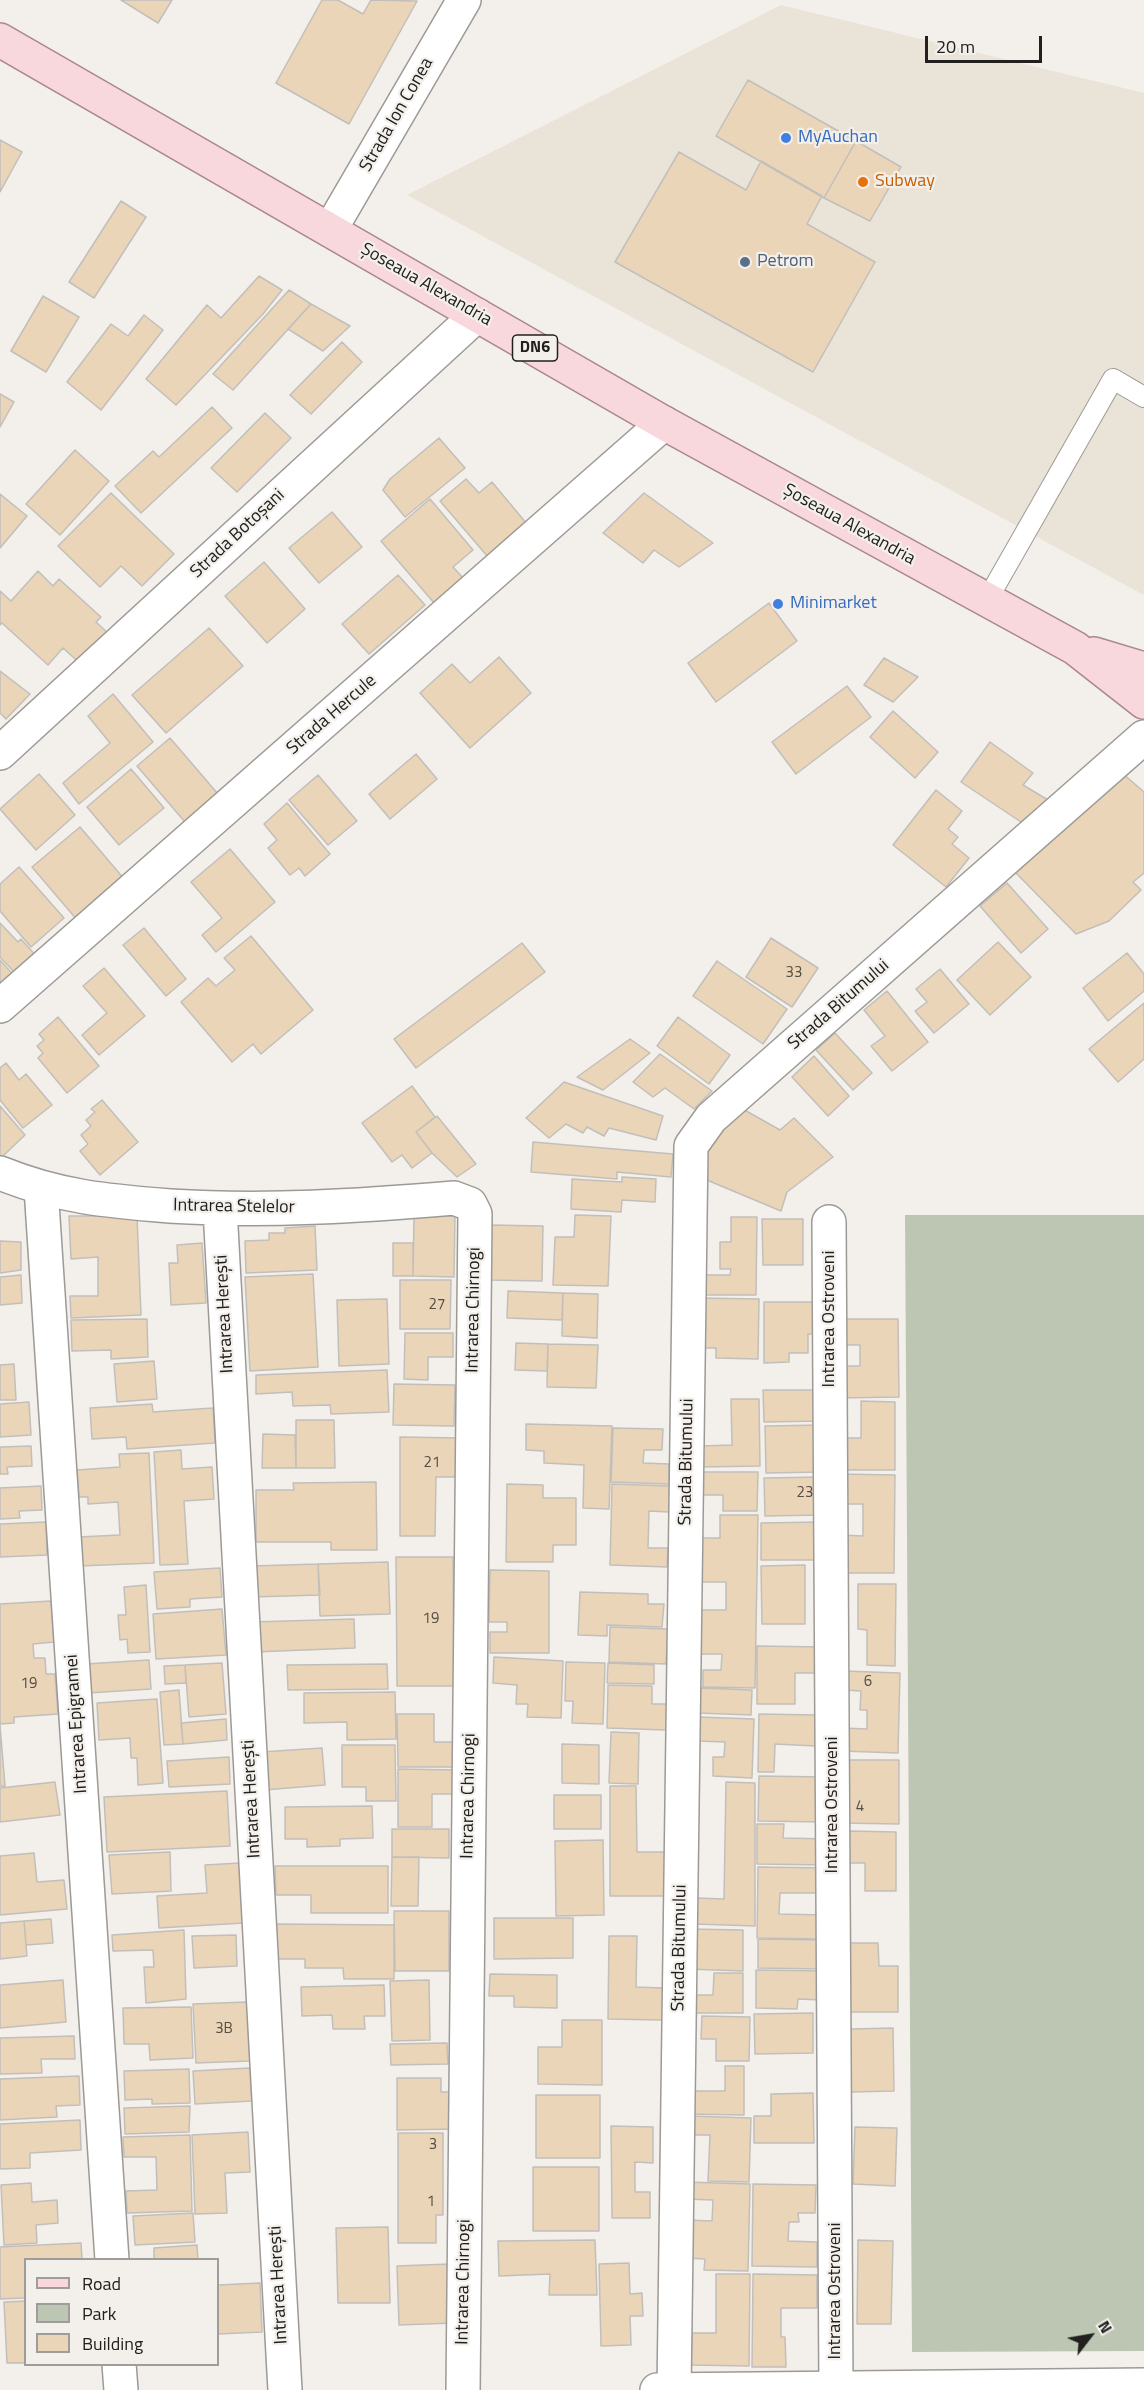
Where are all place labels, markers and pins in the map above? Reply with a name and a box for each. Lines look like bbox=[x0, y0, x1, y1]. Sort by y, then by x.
place label: MyAuchan bbox=[798, 127, 878, 149]
marker: MyAuchan bbox=[779, 131, 793, 145]
place label: Subway bbox=[875, 171, 935, 193]
marker: Subway bbox=[856, 175, 870, 189]
place label: Petrom bbox=[757, 251, 814, 273]
marker: Petrom bbox=[738, 255, 752, 269]
place label: Minimarket bbox=[790, 593, 877, 615]
marker: Minimarket bbox=[771, 597, 785, 611]

